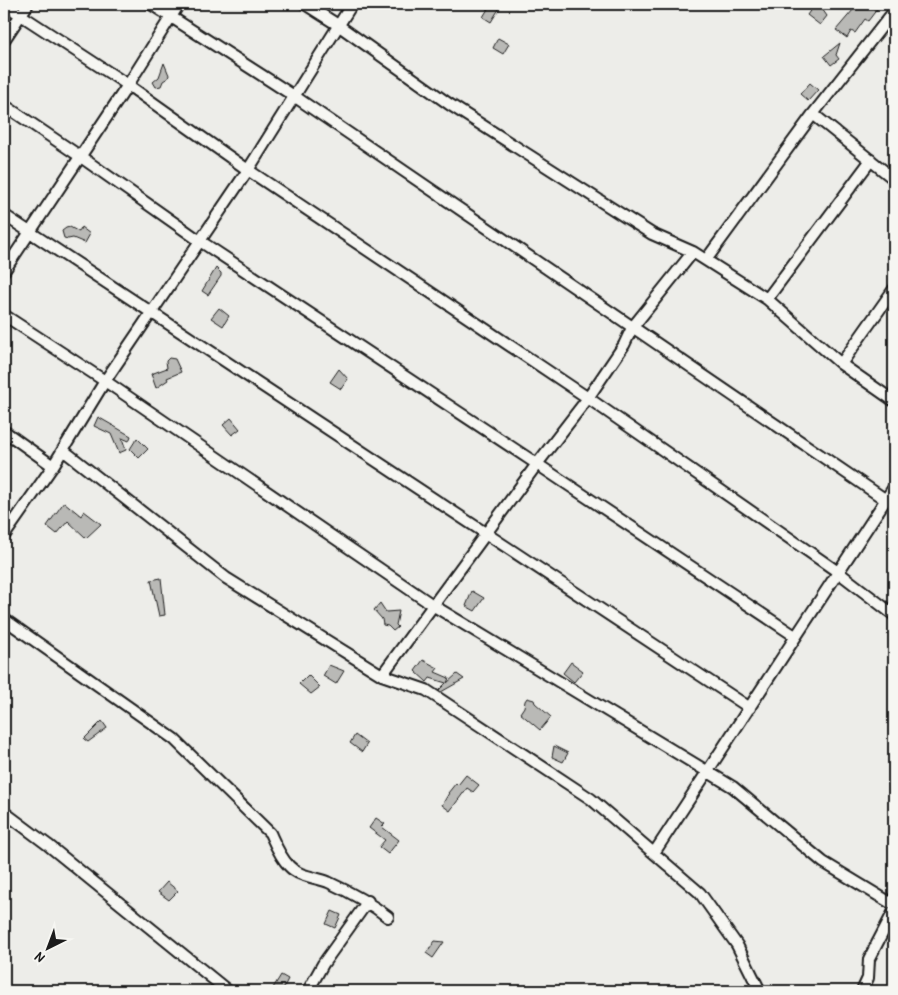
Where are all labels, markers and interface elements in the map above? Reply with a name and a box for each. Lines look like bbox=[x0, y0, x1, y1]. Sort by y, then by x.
north arrow bbox=[22, 922, 72, 972]
text: N bbox=[29, 948, 48, 968]

